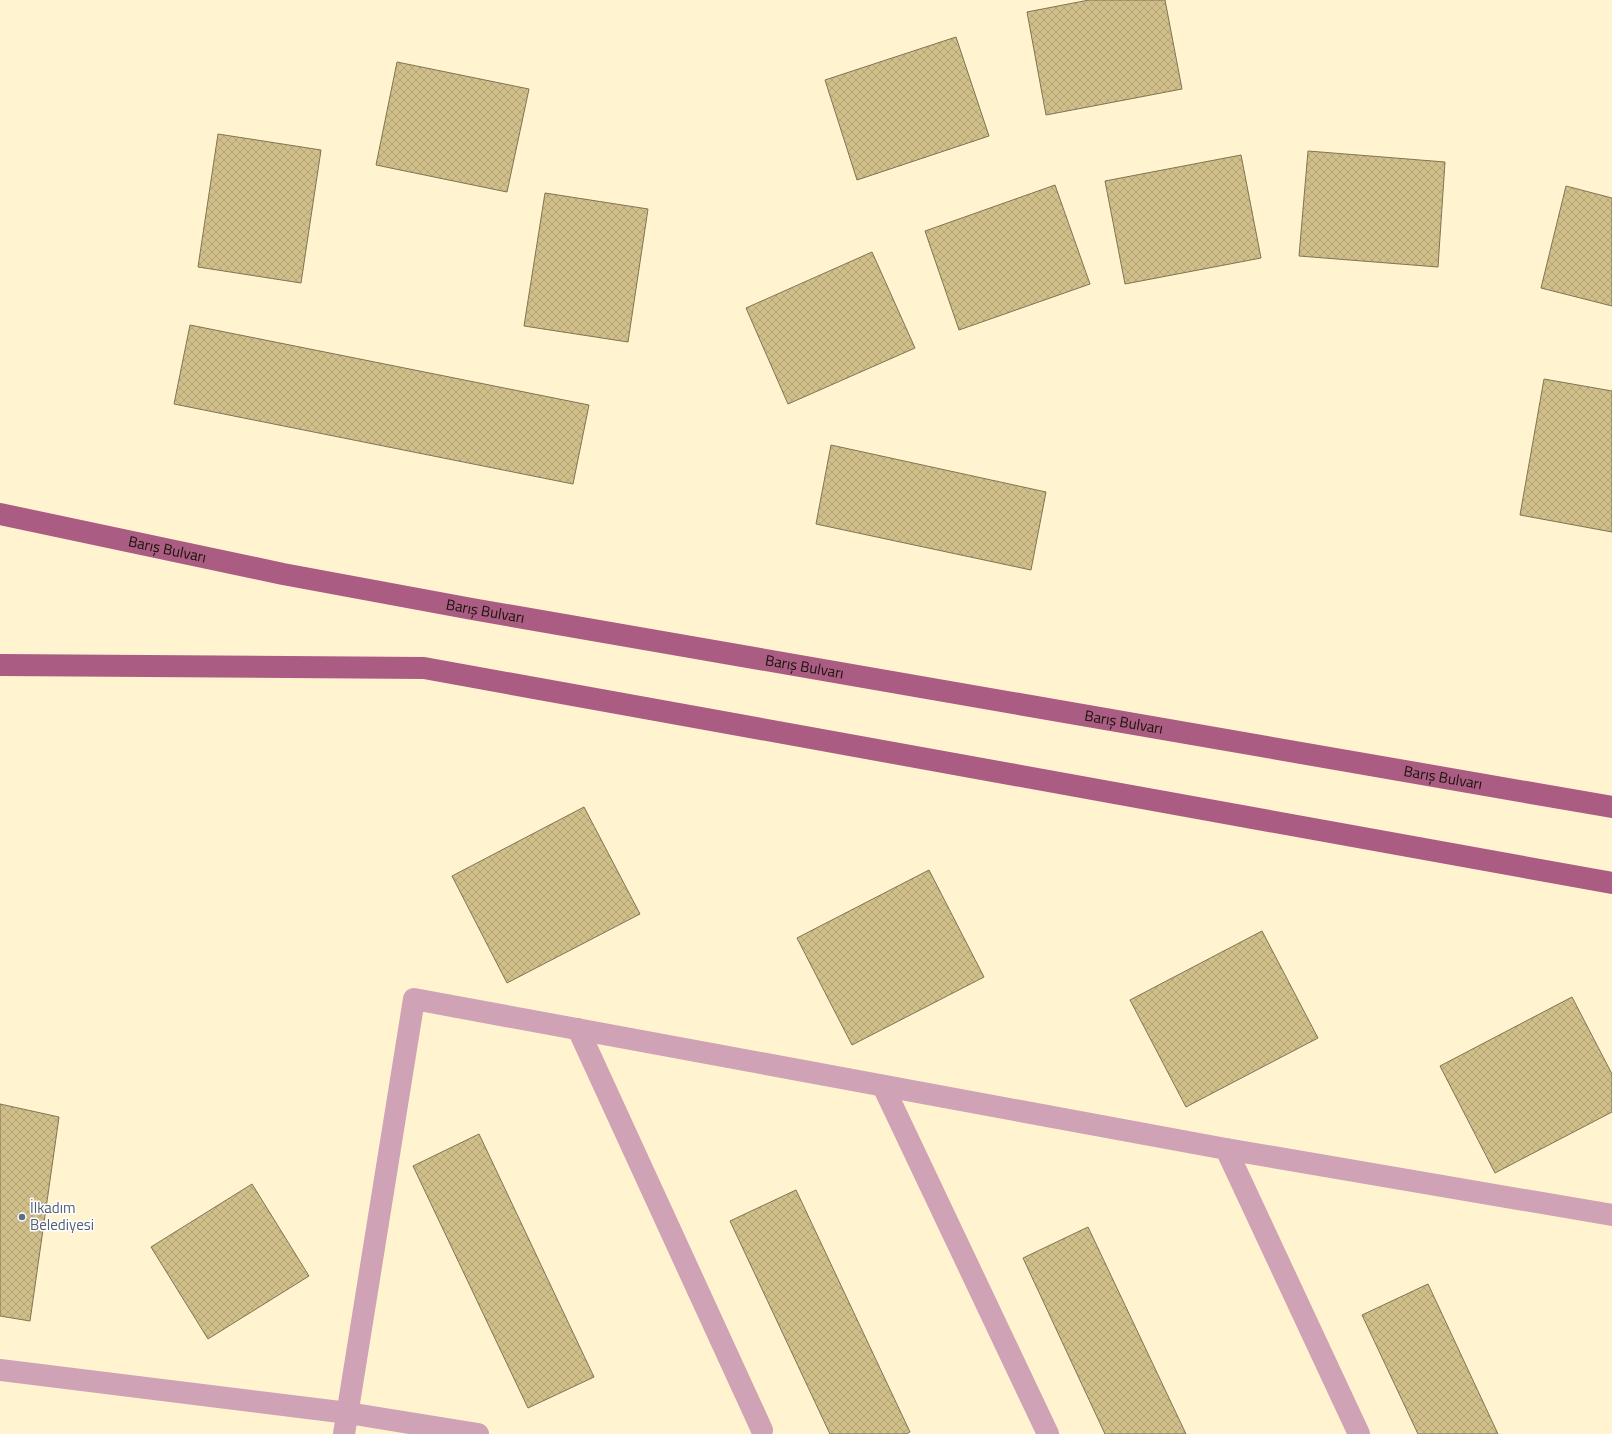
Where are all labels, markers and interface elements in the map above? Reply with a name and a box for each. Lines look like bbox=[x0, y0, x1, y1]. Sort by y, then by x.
street label: Barış Bulvarı bbox=[126, 529, 209, 568]
street label: Barış Bulvarı bbox=[444, 592, 526, 629]
street label: Barış Bulvarı bbox=[764, 648, 846, 684]
street label: Barış Bulvarı bbox=[1083, 704, 1165, 740]
street label: Barış Bulvarı bbox=[1402, 759, 1484, 795]
place label: İlkadım Belediyesi bbox=[30, 1196, 94, 1236]
marker: İlkadım Belediyesi bbox=[17, 1212, 27, 1222]

